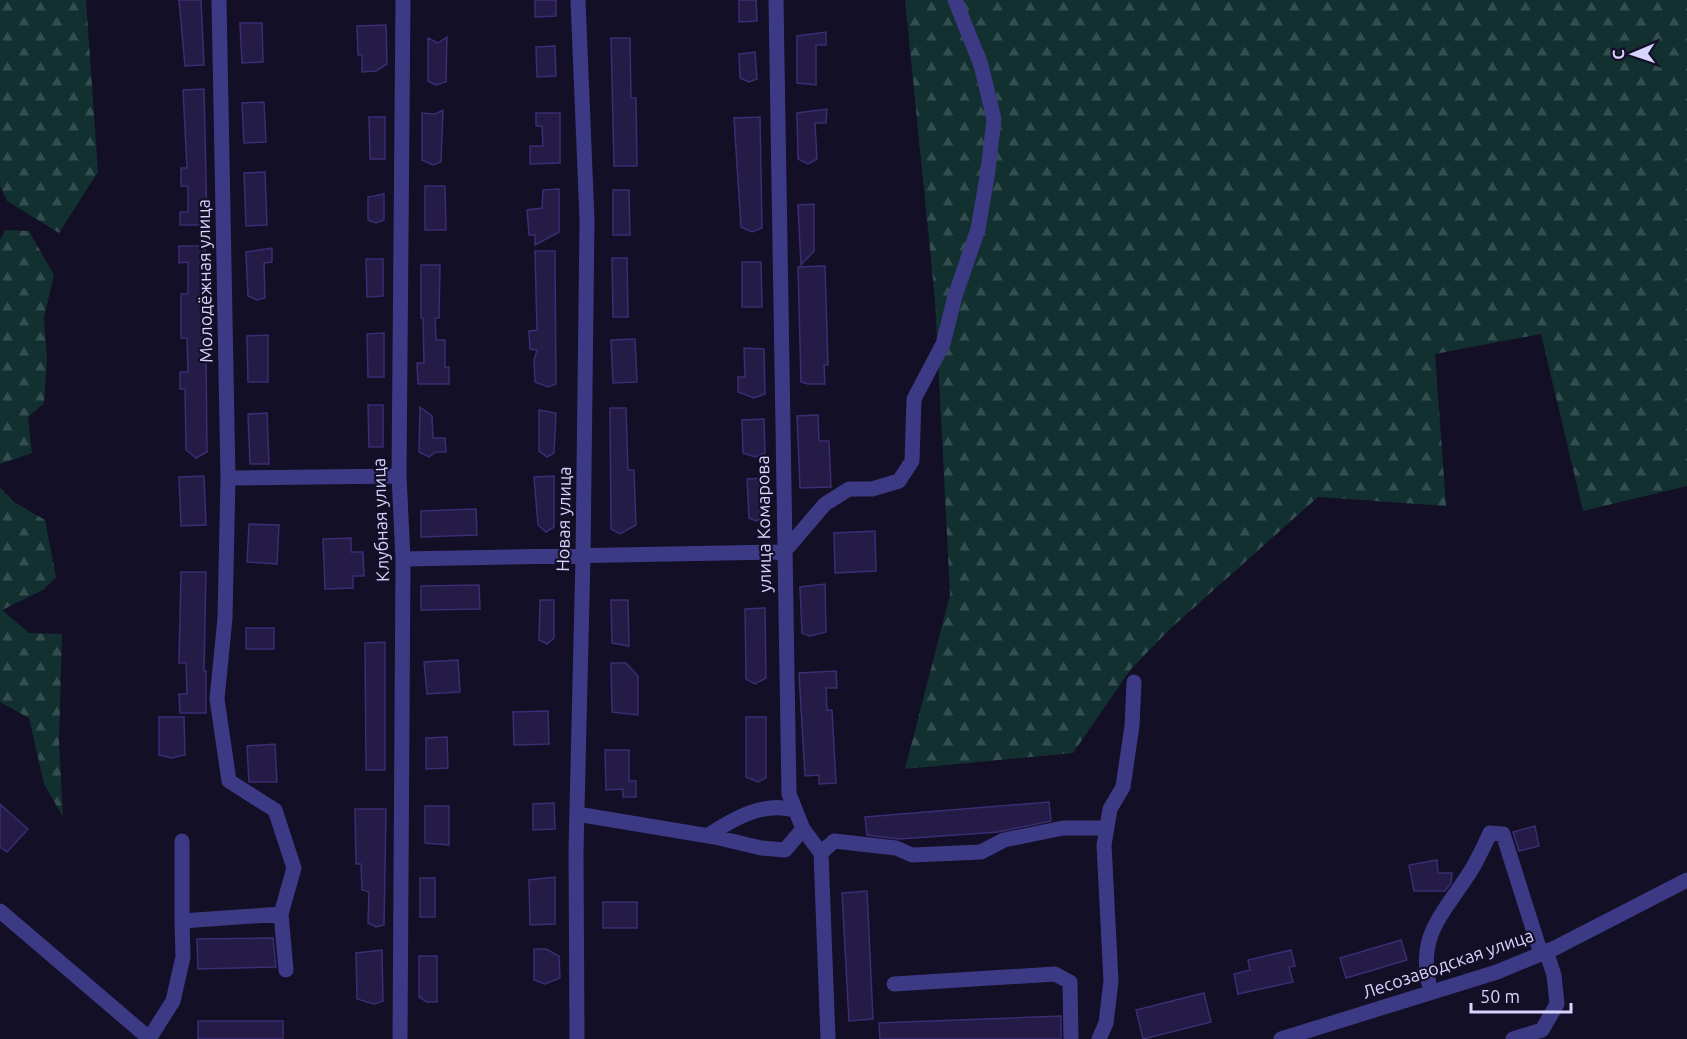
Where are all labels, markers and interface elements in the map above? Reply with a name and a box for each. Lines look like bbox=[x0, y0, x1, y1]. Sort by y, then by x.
north arrow bbox=[1603, 24, 1663, 84]
text: С bbox=[1609, 49, 1627, 60]
street label: Молодёжная улица bbox=[193, 199, 215, 363]
street label: улица Комарова bbox=[752, 455, 774, 593]
street label: Клубная улица bbox=[368, 458, 392, 582]
street label: Новая улица bbox=[552, 466, 574, 572]
street label: Лесозаводская улица bbox=[1359, 924, 1536, 1002]
scale bar bbox=[1471, 976, 1572, 1014]
text: 50 m bbox=[1480, 986, 1520, 1006]

